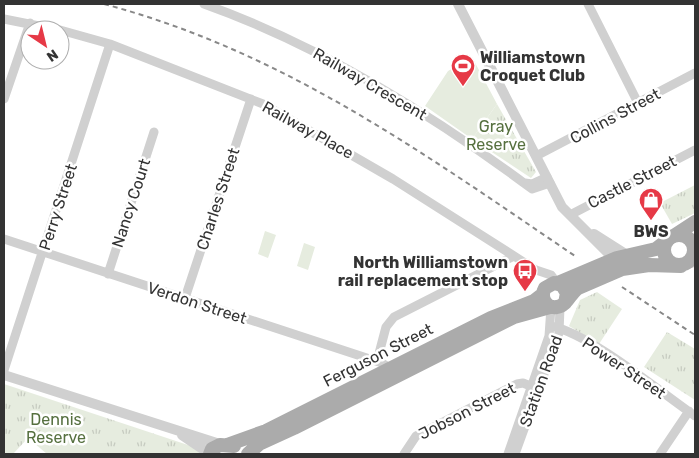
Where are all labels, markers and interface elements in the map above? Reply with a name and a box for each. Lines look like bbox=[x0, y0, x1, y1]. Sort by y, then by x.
north arrow bbox=[20, 20, 70, 70]
street label: Railway Crescent bbox=[310, 44, 430, 124]
text: N bbox=[43, 45, 61, 65]
place label: Williamstown Croquet Club bbox=[480, 48, 585, 85]
sports icon: Williamstown Croquet Club bbox=[450, 53, 476, 87]
street label: Collins Street bbox=[567, 84, 663, 148]
street label: Railway Place bbox=[259, 97, 357, 163]
park label: Gray Reserve bbox=[466, 117, 526, 154]
street label: Charles Street bbox=[193, 145, 243, 253]
street label: Castle Street bbox=[585, 152, 679, 212]
street label: Nancy Court bbox=[108, 156, 154, 250]
street label: Perry Street bbox=[35, 161, 81, 253]
shop icon: BWS bbox=[638, 187, 664, 221]
place label: BWS bbox=[633, 222, 669, 241]
place label: North Williamstown rail replacement stop bbox=[338, 253, 508, 290]
bus stop icon: North Williamstown rail replacement stop bbox=[512, 258, 538, 292]
street label: Verdon Street bbox=[145, 278, 249, 328]
street label: Ferguson Street bbox=[320, 319, 436, 391]
street label: Station Road bbox=[516, 333, 566, 429]
street label: Power Street bbox=[579, 333, 669, 403]
street label: Jobson Street bbox=[415, 378, 519, 444]
park label: Dennis Reserve bbox=[26, 410, 86, 447]

